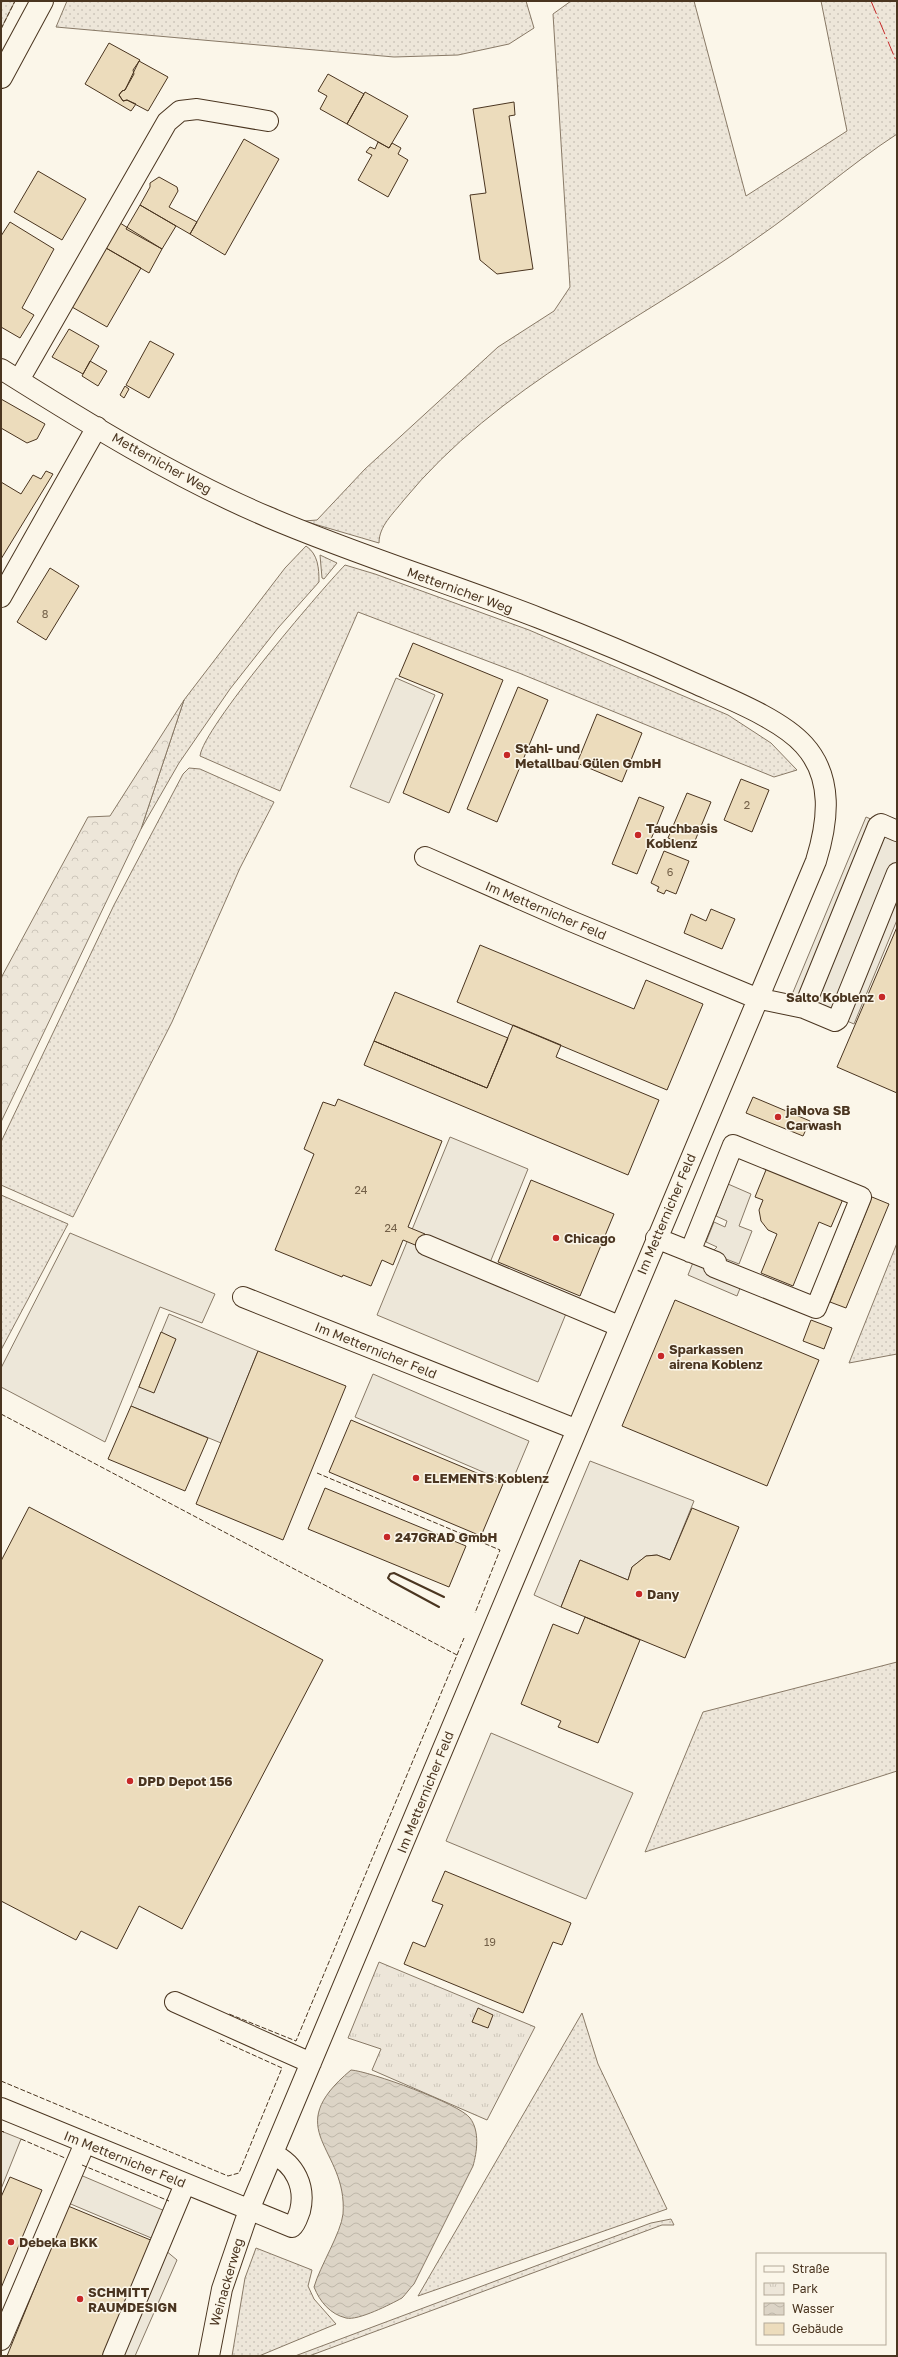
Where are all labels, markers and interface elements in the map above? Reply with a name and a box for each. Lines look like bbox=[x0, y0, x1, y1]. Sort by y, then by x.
street label: Metternicher Weg bbox=[109, 429, 215, 497]
street label: Metternicher Weg bbox=[405, 563, 515, 617]
house number: 8 bbox=[42, 607, 49, 620]
place label: Stahl- und Metallbau Gülen GmbH bbox=[515, 740, 661, 771]
marker: Stahl- und Metallbau Gülen GmbH bbox=[502, 750, 512, 760]
house number: 2 bbox=[744, 798, 750, 811]
place label: Tauchbasis Koblenz bbox=[646, 820, 718, 851]
marker: Tauchbasis Koblenz bbox=[633, 830, 643, 840]
house number: 6 bbox=[667, 865, 674, 878]
street label: Im Metternicher Feld bbox=[483, 877, 609, 943]
place label: Salto Koblenz bbox=[786, 989, 874, 1005]
marker: Salto Koblenz bbox=[877, 992, 887, 1002]
place label: jaNova SB Carwash bbox=[785, 1102, 851, 1133]
marker: jaNova SB Carwash bbox=[773, 1112, 783, 1122]
street label: Im Metternicher Feld bbox=[633, 1151, 699, 1277]
house number: 24 bbox=[354, 1183, 368, 1196]
house number: 24 bbox=[384, 1221, 398, 1234]
place label: Chicago bbox=[564, 1230, 616, 1246]
marker: Chicago bbox=[551, 1233, 561, 1243]
street label: Im Metternicher Feld bbox=[313, 1318, 439, 1382]
place label: Sparkassen airena Koblenz bbox=[669, 1341, 763, 1372]
marker: Sparkassen airena Koblenz bbox=[656, 1351, 666, 1361]
place label: ELEMENTS Koblenz bbox=[424, 1470, 549, 1486]
marker: ELEMENTS Koblenz bbox=[411, 1473, 421, 1483]
place label: 247GRAD GmbH bbox=[395, 1529, 497, 1545]
marker: 247GRAD GmbH bbox=[382, 1532, 392, 1542]
place label: Dany bbox=[647, 1586, 679, 1602]
marker: Dany bbox=[634, 1589, 644, 1599]
street label: Im Metternicher Feld bbox=[393, 1729, 457, 1855]
place label: DPD Depot 156 bbox=[138, 1773, 233, 1789]
marker: DPD Depot 156 bbox=[125, 1776, 135, 1786]
house number: 19 bbox=[484, 1935, 496, 1948]
street label: Im Metternicher Feld bbox=[62, 2127, 188, 2191]
place label: Debeka BKK bbox=[19, 2234, 98, 2250]
street label: Weinackerweg bbox=[206, 2236, 246, 2328]
marker: Debeka BKK bbox=[6, 2237, 16, 2247]
legend bbox=[756, 2253, 886, 2345]
text: Straße bbox=[792, 2261, 830, 2276]
text: Park bbox=[792, 2281, 818, 2296]
place label: SCHMITT RAUMDESIGN bbox=[88, 2284, 177, 2315]
marker: SCHMITT RAUMDESIGN bbox=[75, 2294, 85, 2304]
text: Wasser bbox=[792, 2301, 835, 2316]
text: Gebäude bbox=[792, 2321, 843, 2336]

